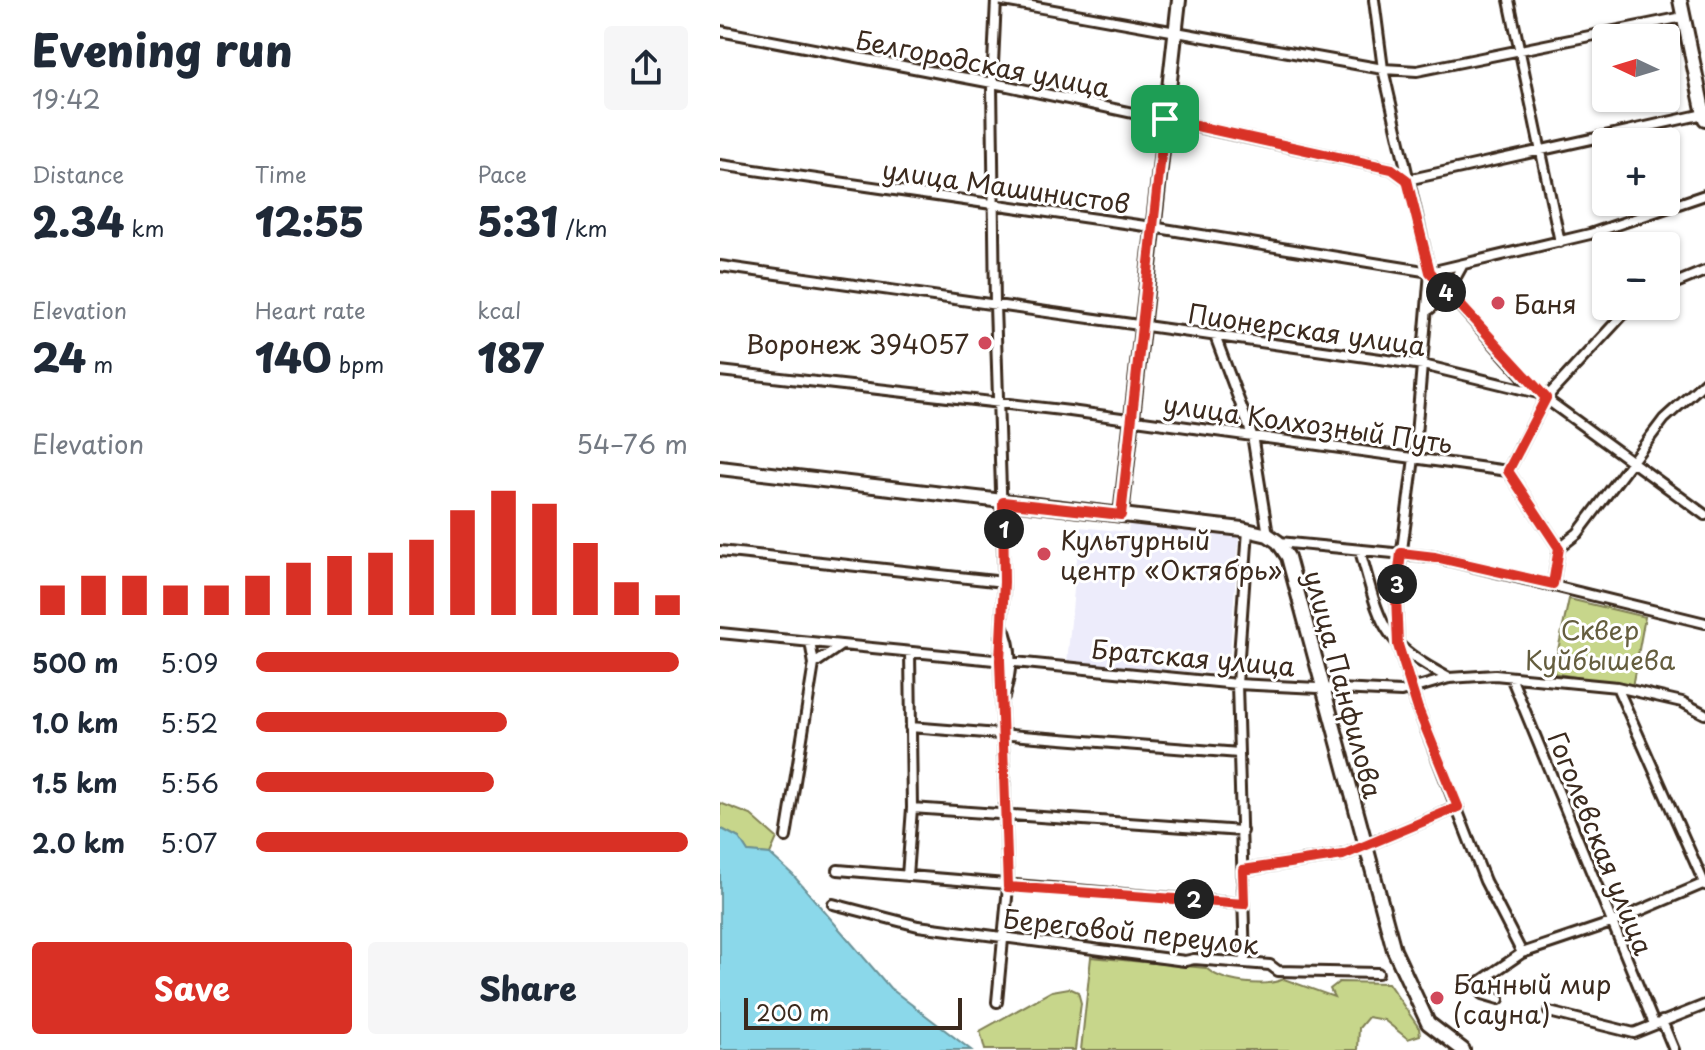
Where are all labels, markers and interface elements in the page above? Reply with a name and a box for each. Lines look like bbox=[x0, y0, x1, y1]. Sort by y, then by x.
text: Evening run bbox=[32, 16, 293, 82]
street label: Белгородская улица bbox=[853, 19, 1114, 107]
north arrow bbox=[1592, 24, 1680, 112]
map controls bbox=[1592, 24, 1680, 320]
button: share bbox=[604, 26, 688, 110]
text: 19:42 bbox=[32, 79, 101, 118]
pin bbox=[1131, 85, 1199, 153]
icon: arrive bbox=[1143, 97, 1187, 141]
button: + bbox=[1592, 128, 1680, 216]
street label: улица Машинистов bbox=[880, 149, 1132, 223]
text: Distance bbox=[32, 157, 124, 190]
text: Time bbox=[255, 157, 307, 190]
text: Pace bbox=[477, 157, 527, 190]
text: 2.34 bbox=[32, 190, 124, 251]
text: 12:55 bbox=[255, 190, 365, 251]
text: 5:31 bbox=[477, 190, 558, 251]
text: km bbox=[124, 211, 164, 244]
text: /km bbox=[558, 211, 608, 244]
button: − bbox=[1592, 232, 1680, 320]
pin: 4 bbox=[1426, 272, 1466, 312]
text: 4 bbox=[1439, 275, 1453, 308]
place label: Баня bbox=[1514, 284, 1577, 323]
text: Elevation bbox=[32, 293, 127, 326]
text: Heart rate bbox=[255, 293, 366, 326]
text: kcal bbox=[477, 293, 521, 326]
street label: Пионерская улица bbox=[1186, 293, 1429, 365]
marker: Баня bbox=[1489, 294, 1507, 312]
place label: Воронеж 394057 bbox=[746, 324, 969, 363]
text: 24 bbox=[32, 326, 86, 387]
text: 140 bbox=[255, 326, 332, 387]
text: 187 bbox=[477, 326, 544, 387]
marker: Воронеж 394057 bbox=[976, 334, 994, 352]
text: m bbox=[86, 347, 113, 380]
text: bpm bbox=[332, 347, 384, 380]
street label: улица Колхозный Путь bbox=[1161, 383, 1455, 463]
text: Elevation bbox=[32, 424, 144, 463]
text: 54–76 m bbox=[576, 424, 688, 463]
pin: 1 bbox=[984, 509, 1024, 549]
text: 1 bbox=[999, 512, 1009, 545]
place label: Культурный центр «Октябрь» bbox=[1060, 520, 1282, 589]
marker: Культурный центр «Октябрь» bbox=[1035, 545, 1053, 563]
pin: 3 bbox=[1377, 564, 1417, 604]
street label: улица Панфилова bbox=[1295, 566, 1393, 803]
text: 3 bbox=[1390, 567, 1404, 600]
park label: Сквер Куйбышева bbox=[1525, 610, 1676, 679]
street label: Братская улица bbox=[1089, 629, 1297, 685]
text: 500 m bbox=[32, 643, 118, 682]
text: 5:09 bbox=[160, 643, 218, 682]
text: 1.0 km bbox=[32, 703, 119, 742]
text: 5:52 bbox=[160, 703, 218, 742]
street label: Гоголевская улица bbox=[1538, 726, 1664, 961]
text: 1.5 km bbox=[32, 763, 118, 802]
text: 5:56 bbox=[160, 763, 219, 802]
text: 2.0 km bbox=[32, 823, 125, 862]
text: 5:07 bbox=[160, 823, 217, 862]
pin: 2 bbox=[1174, 879, 1214, 919]
text: 2 bbox=[1186, 882, 1202, 915]
street label: Береговой переулок bbox=[1001, 898, 1261, 964]
button: Save bbox=[32, 942, 352, 1034]
button: Share bbox=[368, 942, 688, 1034]
place label: Банный мир (сауна) bbox=[1453, 964, 1611, 1033]
marker: Банный мир (сауна) bbox=[1428, 989, 1446, 1007]
scale bar bbox=[744, 994, 962, 1030]
text: 200 m bbox=[756, 995, 829, 1028]

